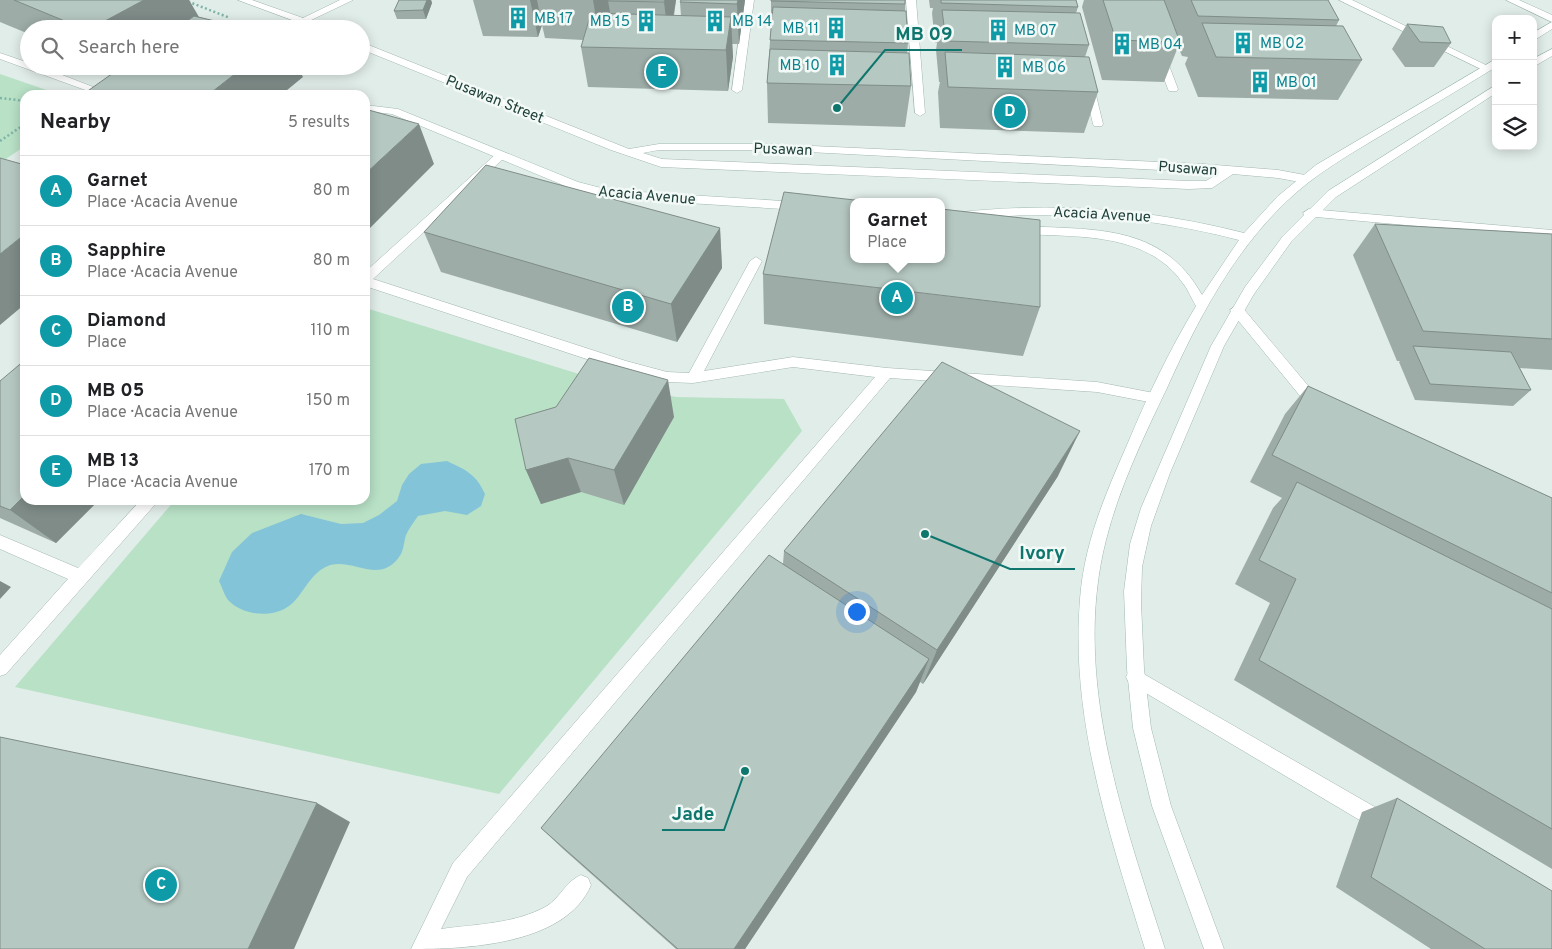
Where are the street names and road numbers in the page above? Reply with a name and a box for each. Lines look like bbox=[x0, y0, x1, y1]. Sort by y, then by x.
street label: Pusawan Street bbox=[443, 72, 546, 129]
street label: Pusawan bbox=[753, 140, 813, 161]
street label: Pusawan bbox=[1158, 158, 1218, 181]
street label: Acacia Avenue bbox=[597, 183, 696, 210]
street label: Acacia Avenue bbox=[1053, 203, 1151, 228]

